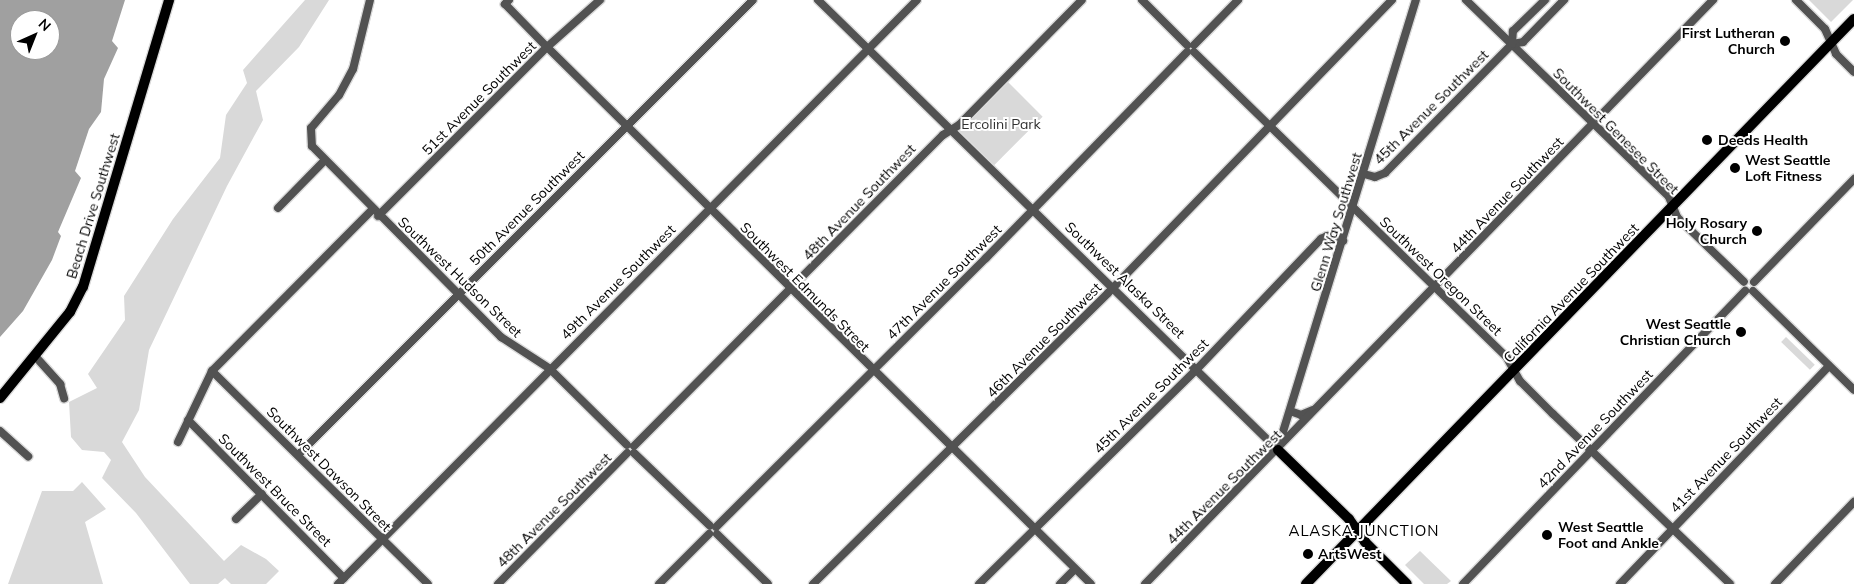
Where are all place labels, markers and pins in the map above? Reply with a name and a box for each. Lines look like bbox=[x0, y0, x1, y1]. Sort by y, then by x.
place label: First Lutheran Church bbox=[1682, 25, 1775, 58]
marker: First Lutheran Church bbox=[1779, 35, 1791, 47]
place label: Deeds Health bbox=[1718, 132, 1808, 148]
marker: Deeds Health bbox=[1700, 133, 1714, 147]
place label: West Seattle Loft Fitness bbox=[1745, 152, 1830, 184]
marker: West Seattle Loft Fitness bbox=[1729, 162, 1741, 174]
place label: Holy Rosary Church bbox=[1666, 215, 1747, 248]
marker: Holy Rosary Church bbox=[1751, 225, 1763, 237]
place label: West Seattle Christian Church bbox=[1620, 316, 1731, 348]
marker: West Seattle Christian Church bbox=[1735, 326, 1747, 338]
place label: West Seattle Foot and Ankle bbox=[1558, 519, 1659, 552]
marker: West Seattle Foot and Ankle bbox=[1540, 528, 1554, 542]
place label: ArtsWest bbox=[1318, 546, 1381, 562]
marker: ArtsWest bbox=[1302, 548, 1314, 560]

